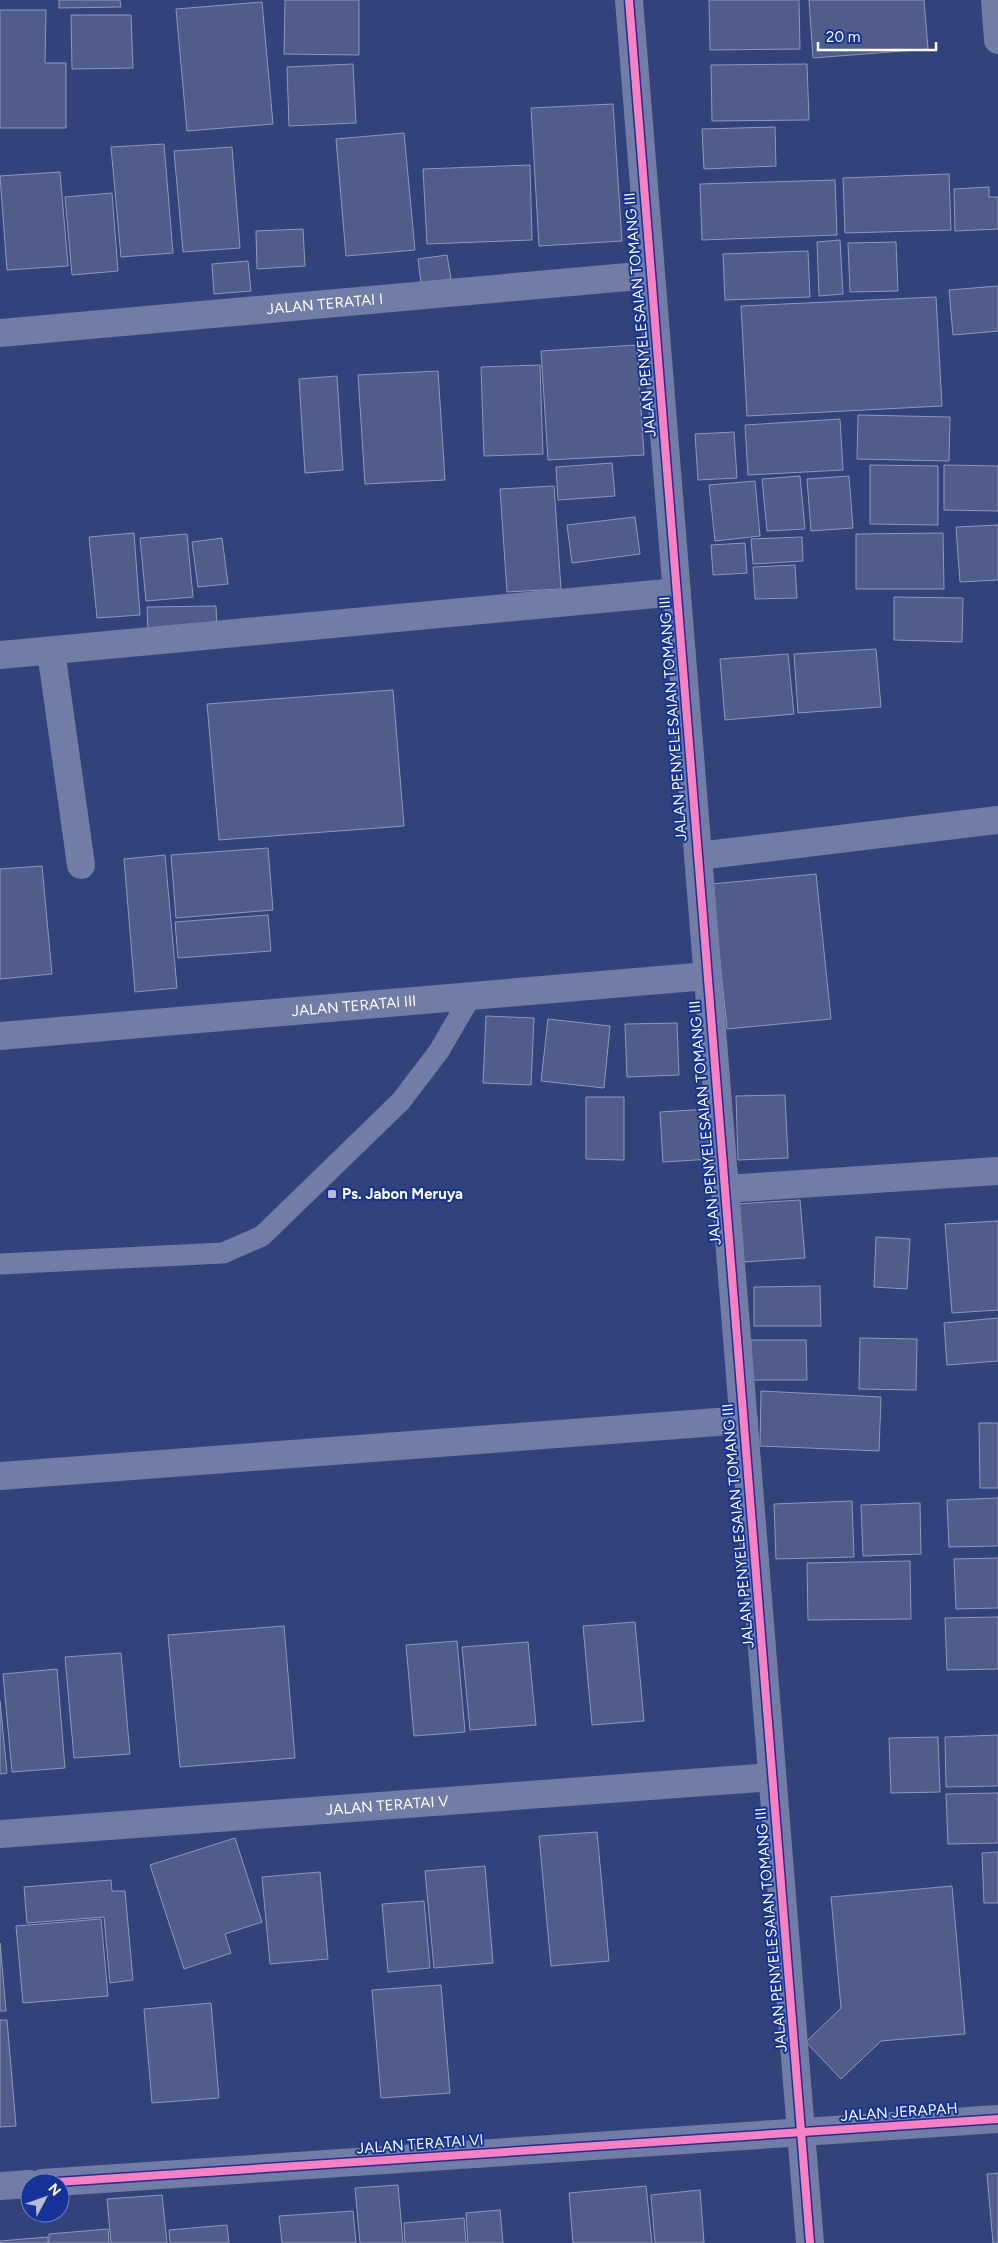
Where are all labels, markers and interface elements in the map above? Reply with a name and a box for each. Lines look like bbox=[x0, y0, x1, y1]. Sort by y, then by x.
scale bar bbox=[818, 20, 936, 52]
text: 20 m bbox=[826, 28, 860, 46]
street label: JALAN PENYELESAIAN TOMANG III bbox=[620, 192, 660, 438]
street label: JALAN TERATAI I bbox=[266, 290, 384, 318]
street label: JALAN PENYELESAIAN TOMANG III bbox=[655, 596, 691, 842]
street label: JALAN TERATAI III bbox=[291, 992, 417, 1020]
street label: JALAN PENYELESAIAN TOMANG III bbox=[685, 1000, 725, 1246]
place label: Ps. Jabon Meruya bbox=[342, 1185, 463, 1203]
marker: Ps. Jabon Meruya bbox=[326, 1188, 338, 1200]
street label: JALAN PENYELESAIAN TOMANG III bbox=[718, 1403, 758, 1649]
street label: JALAN TERATAI V bbox=[325, 1792, 450, 1819]
street label: JALAN PENYELESAIAN TOMANG III bbox=[751, 1807, 791, 2053]
street label: JALAN JERAPAH bbox=[840, 2099, 958, 2125]
street label: JALAN TERATAI VI bbox=[356, 2131, 484, 2157]
north arrow bbox=[20, 2173, 70, 2223]
text: N bbox=[44, 2180, 64, 2199]

